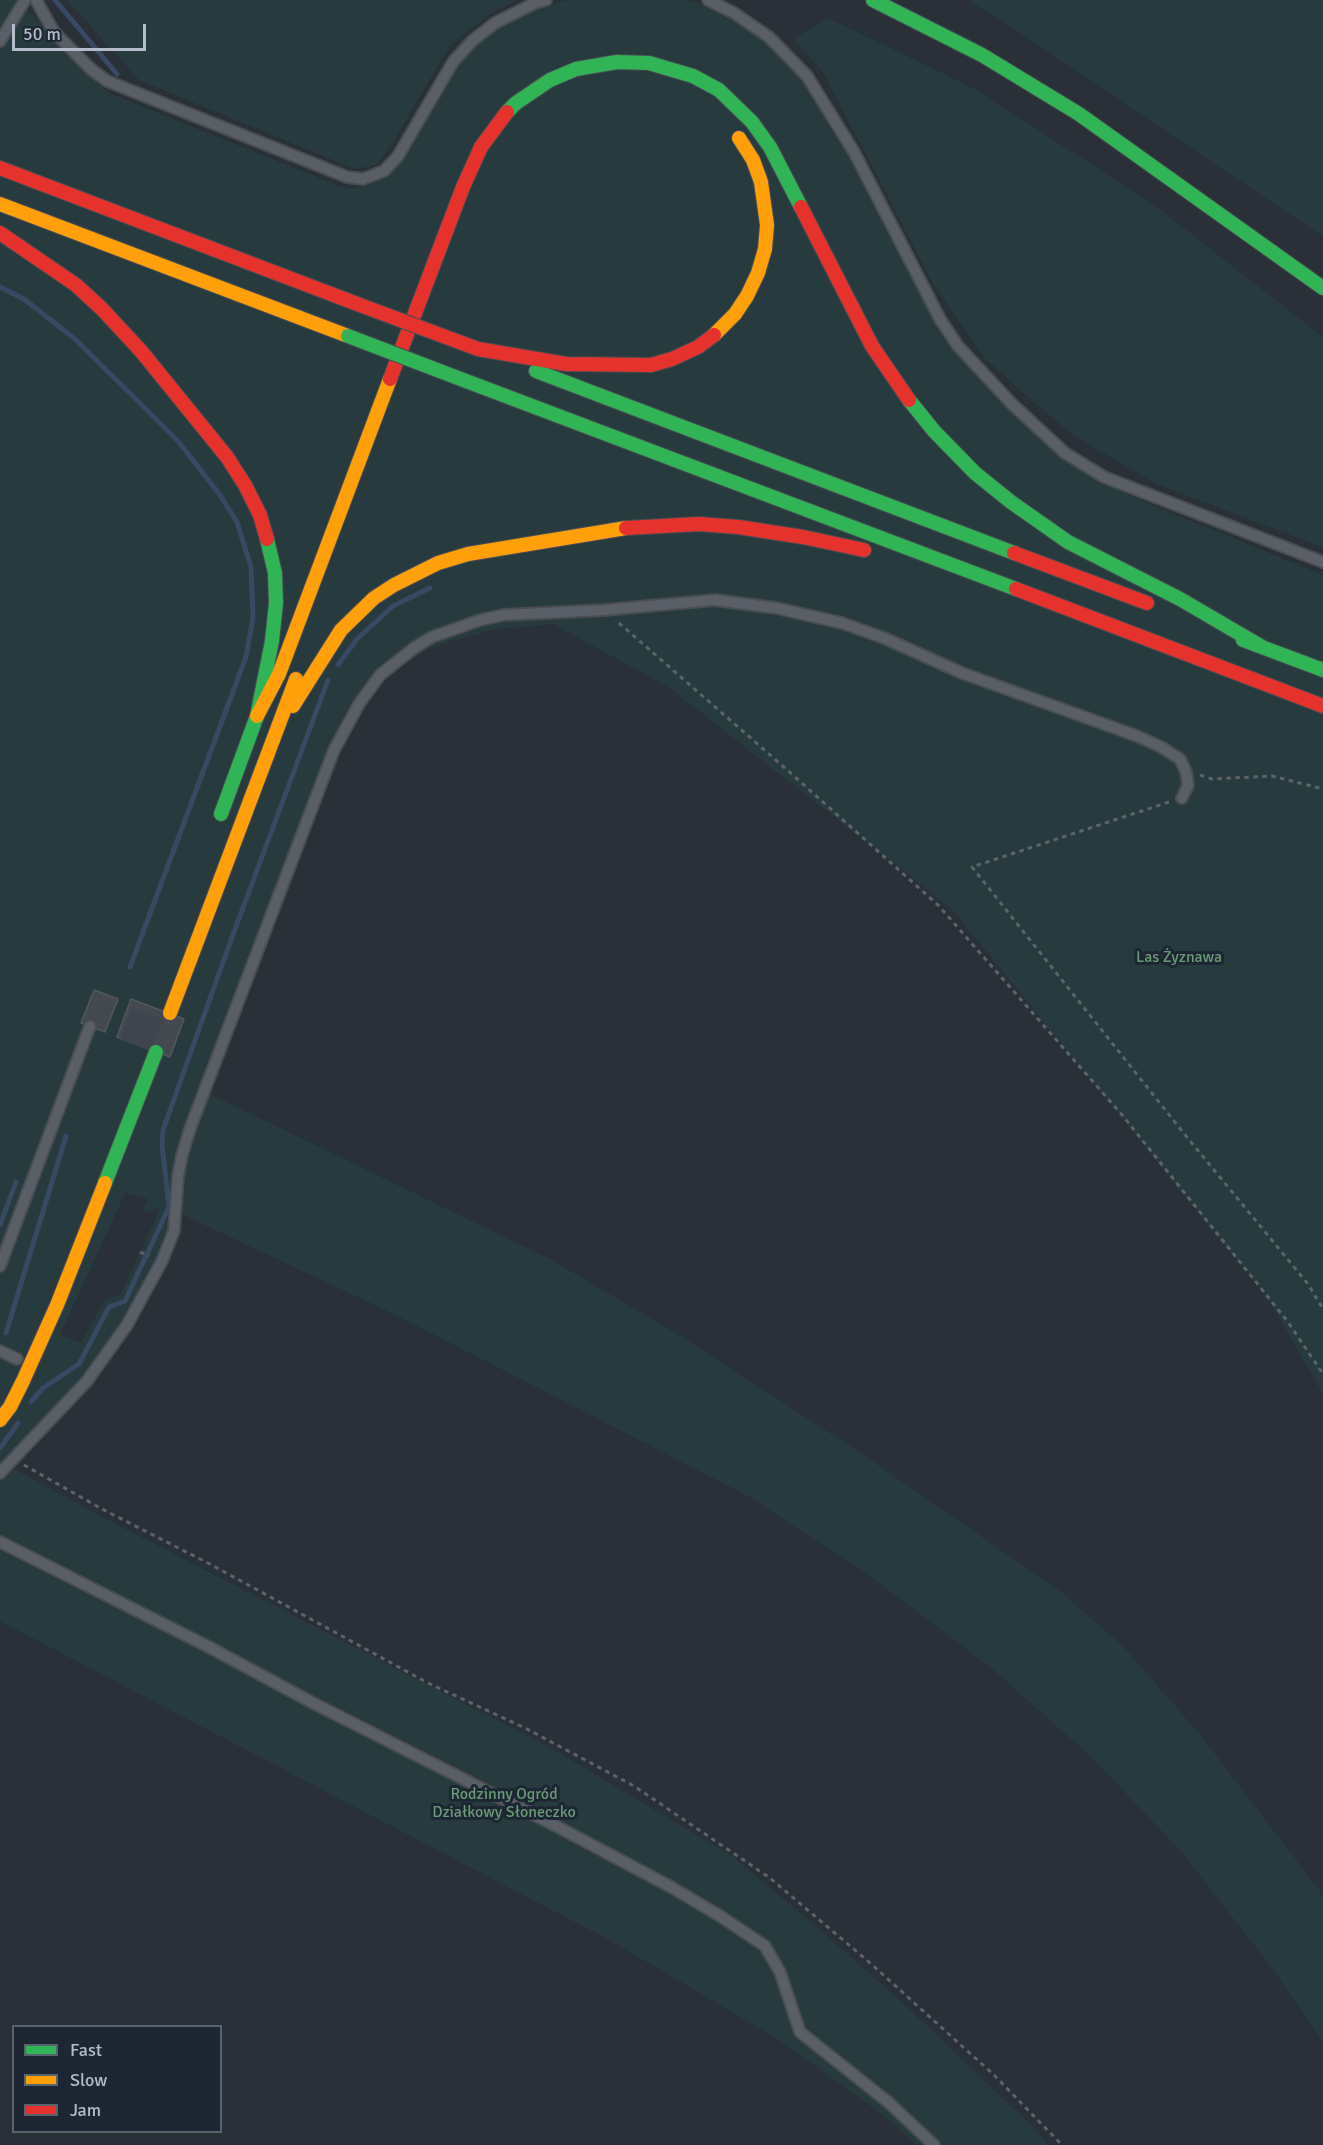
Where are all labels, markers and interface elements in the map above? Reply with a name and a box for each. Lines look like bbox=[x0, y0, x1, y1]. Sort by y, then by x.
scale bar bbox=[15, 12, 148, 50]
text: 50 m bbox=[23, 23, 61, 45]
park label: Las Żyznawa bbox=[1136, 948, 1222, 968]
park label: Rodzinny Ogród Działkowy Słoneczko bbox=[432, 1785, 576, 1823]
legend bbox=[12, 2025, 222, 2133]
text: Fast bbox=[70, 2039, 102, 2061]
text: Slow bbox=[70, 2069, 107, 2091]
text: Jam bbox=[70, 2099, 101, 2121]

